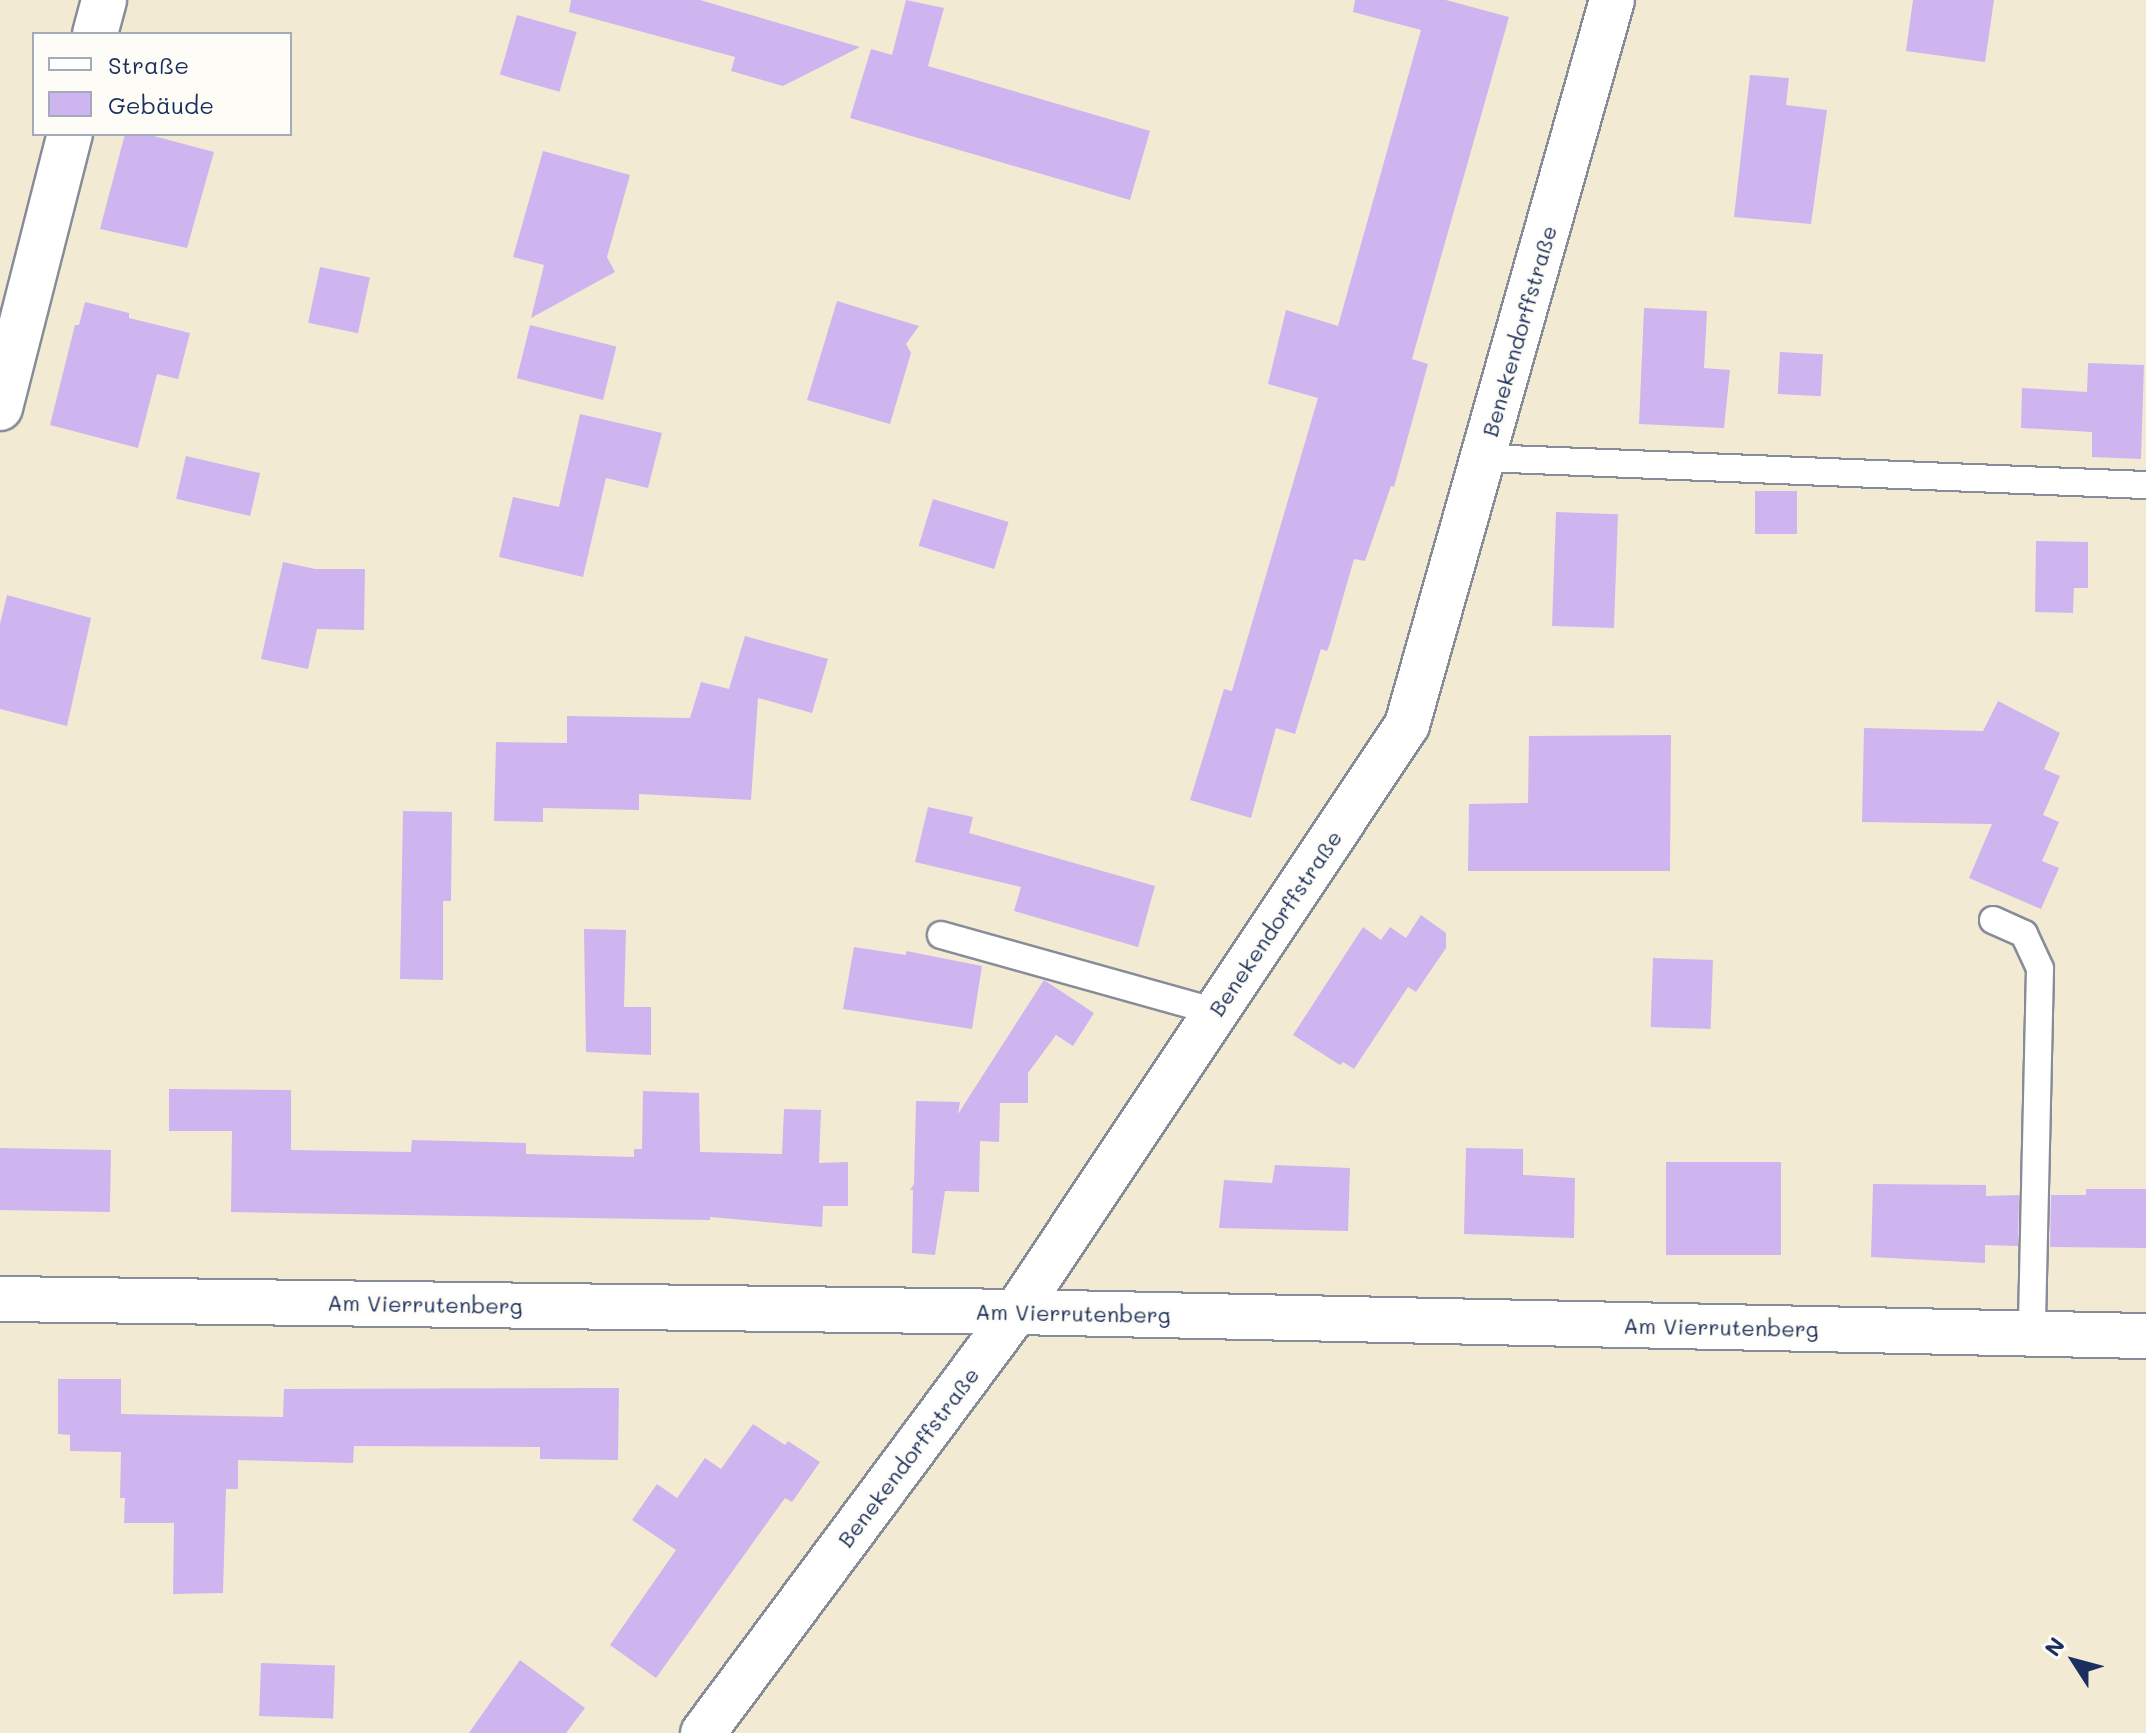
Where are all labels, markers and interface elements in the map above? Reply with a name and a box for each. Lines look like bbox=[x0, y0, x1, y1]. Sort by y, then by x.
legend bbox=[32, 32, 292, 136]
text: Straße bbox=[108, 49, 189, 80]
text: Gebäude bbox=[108, 89, 214, 120]
street label: Benekendorffstraße bbox=[1476, 222, 1562, 440]
street label: Benekendorffstraße bbox=[1203, 825, 1347, 1021]
street label: Am Vierrutenberg bbox=[327, 1289, 523, 1319]
street label: Am Vierrutenberg bbox=[975, 1298, 1171, 1328]
street label: Am Vierrutenberg bbox=[1623, 1312, 1819, 1342]
street label: Benekendorffstraße bbox=[832, 1362, 984, 1552]
north arrow bbox=[2034, 1621, 2114, 1701]
text: N bbox=[2038, 1631, 2071, 1662]

